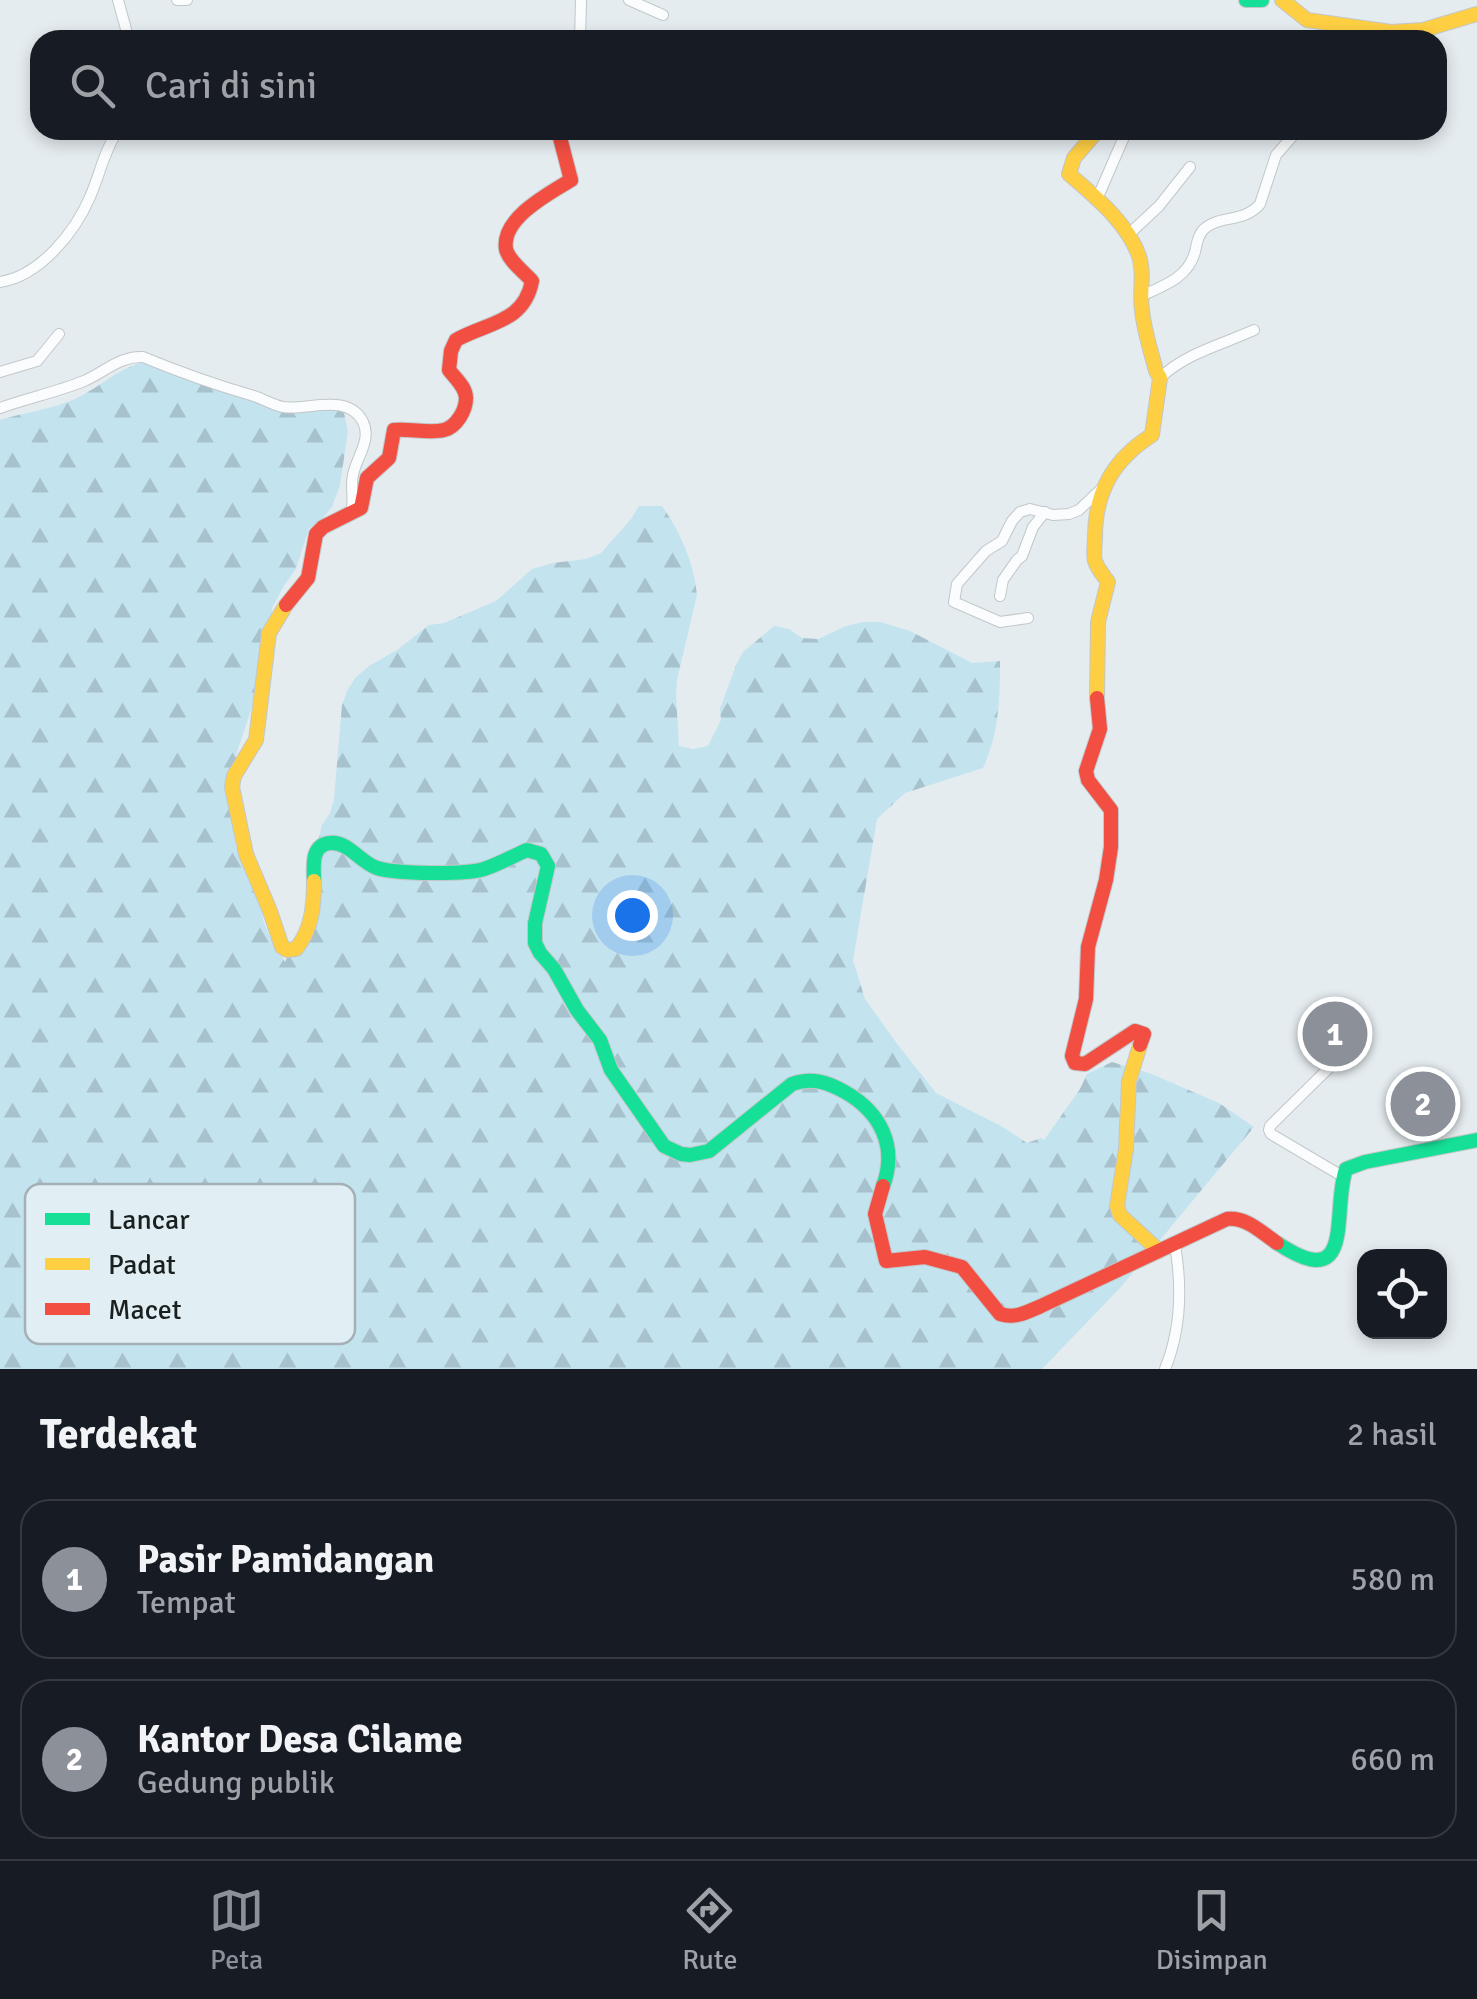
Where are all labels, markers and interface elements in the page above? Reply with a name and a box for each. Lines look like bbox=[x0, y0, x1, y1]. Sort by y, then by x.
search box bbox=[30, 30, 1447, 140]
icon: search bbox=[65, 58, 120, 113]
text: Cari di sini bbox=[145, 62, 317, 109]
your location bbox=[607, 890, 658, 941]
pin: 1 bbox=[1302, 996, 1368, 1072]
pin: 2 bbox=[1390, 1066, 1456, 1142]
legend bbox=[25, 1184, 355, 1344]
text: Lancar bbox=[108, 1203, 190, 1237]
text: Padat bbox=[108, 1248, 176, 1282]
map controls bbox=[1357, 1249, 1447, 1339]
button: locate bbox=[1357, 1249, 1447, 1339]
text: Macet bbox=[108, 1293, 182, 1327]
text: Terdekat bbox=[40, 1409, 197, 1460]
text: 2 hasil bbox=[1347, 1415, 1437, 1454]
text: Pasir Pamidangan bbox=[137, 1536, 434, 1583]
text: 1 bbox=[66, 1560, 83, 1599]
text: 580 m bbox=[1351, 1560, 1435, 1599]
text: Tempat bbox=[137, 1583, 236, 1622]
text: Kantor Desa Cilame bbox=[137, 1716, 463, 1763]
text: 2 bbox=[66, 1740, 83, 1779]
text: 660 m bbox=[1351, 1740, 1435, 1779]
text: Gedung publik bbox=[137, 1763, 335, 1802]
tab: Peta bbox=[209, 1883, 264, 1977]
tab: Rute bbox=[682, 1883, 737, 1977]
tab: Disimpan bbox=[1156, 1883, 1268, 1977]

